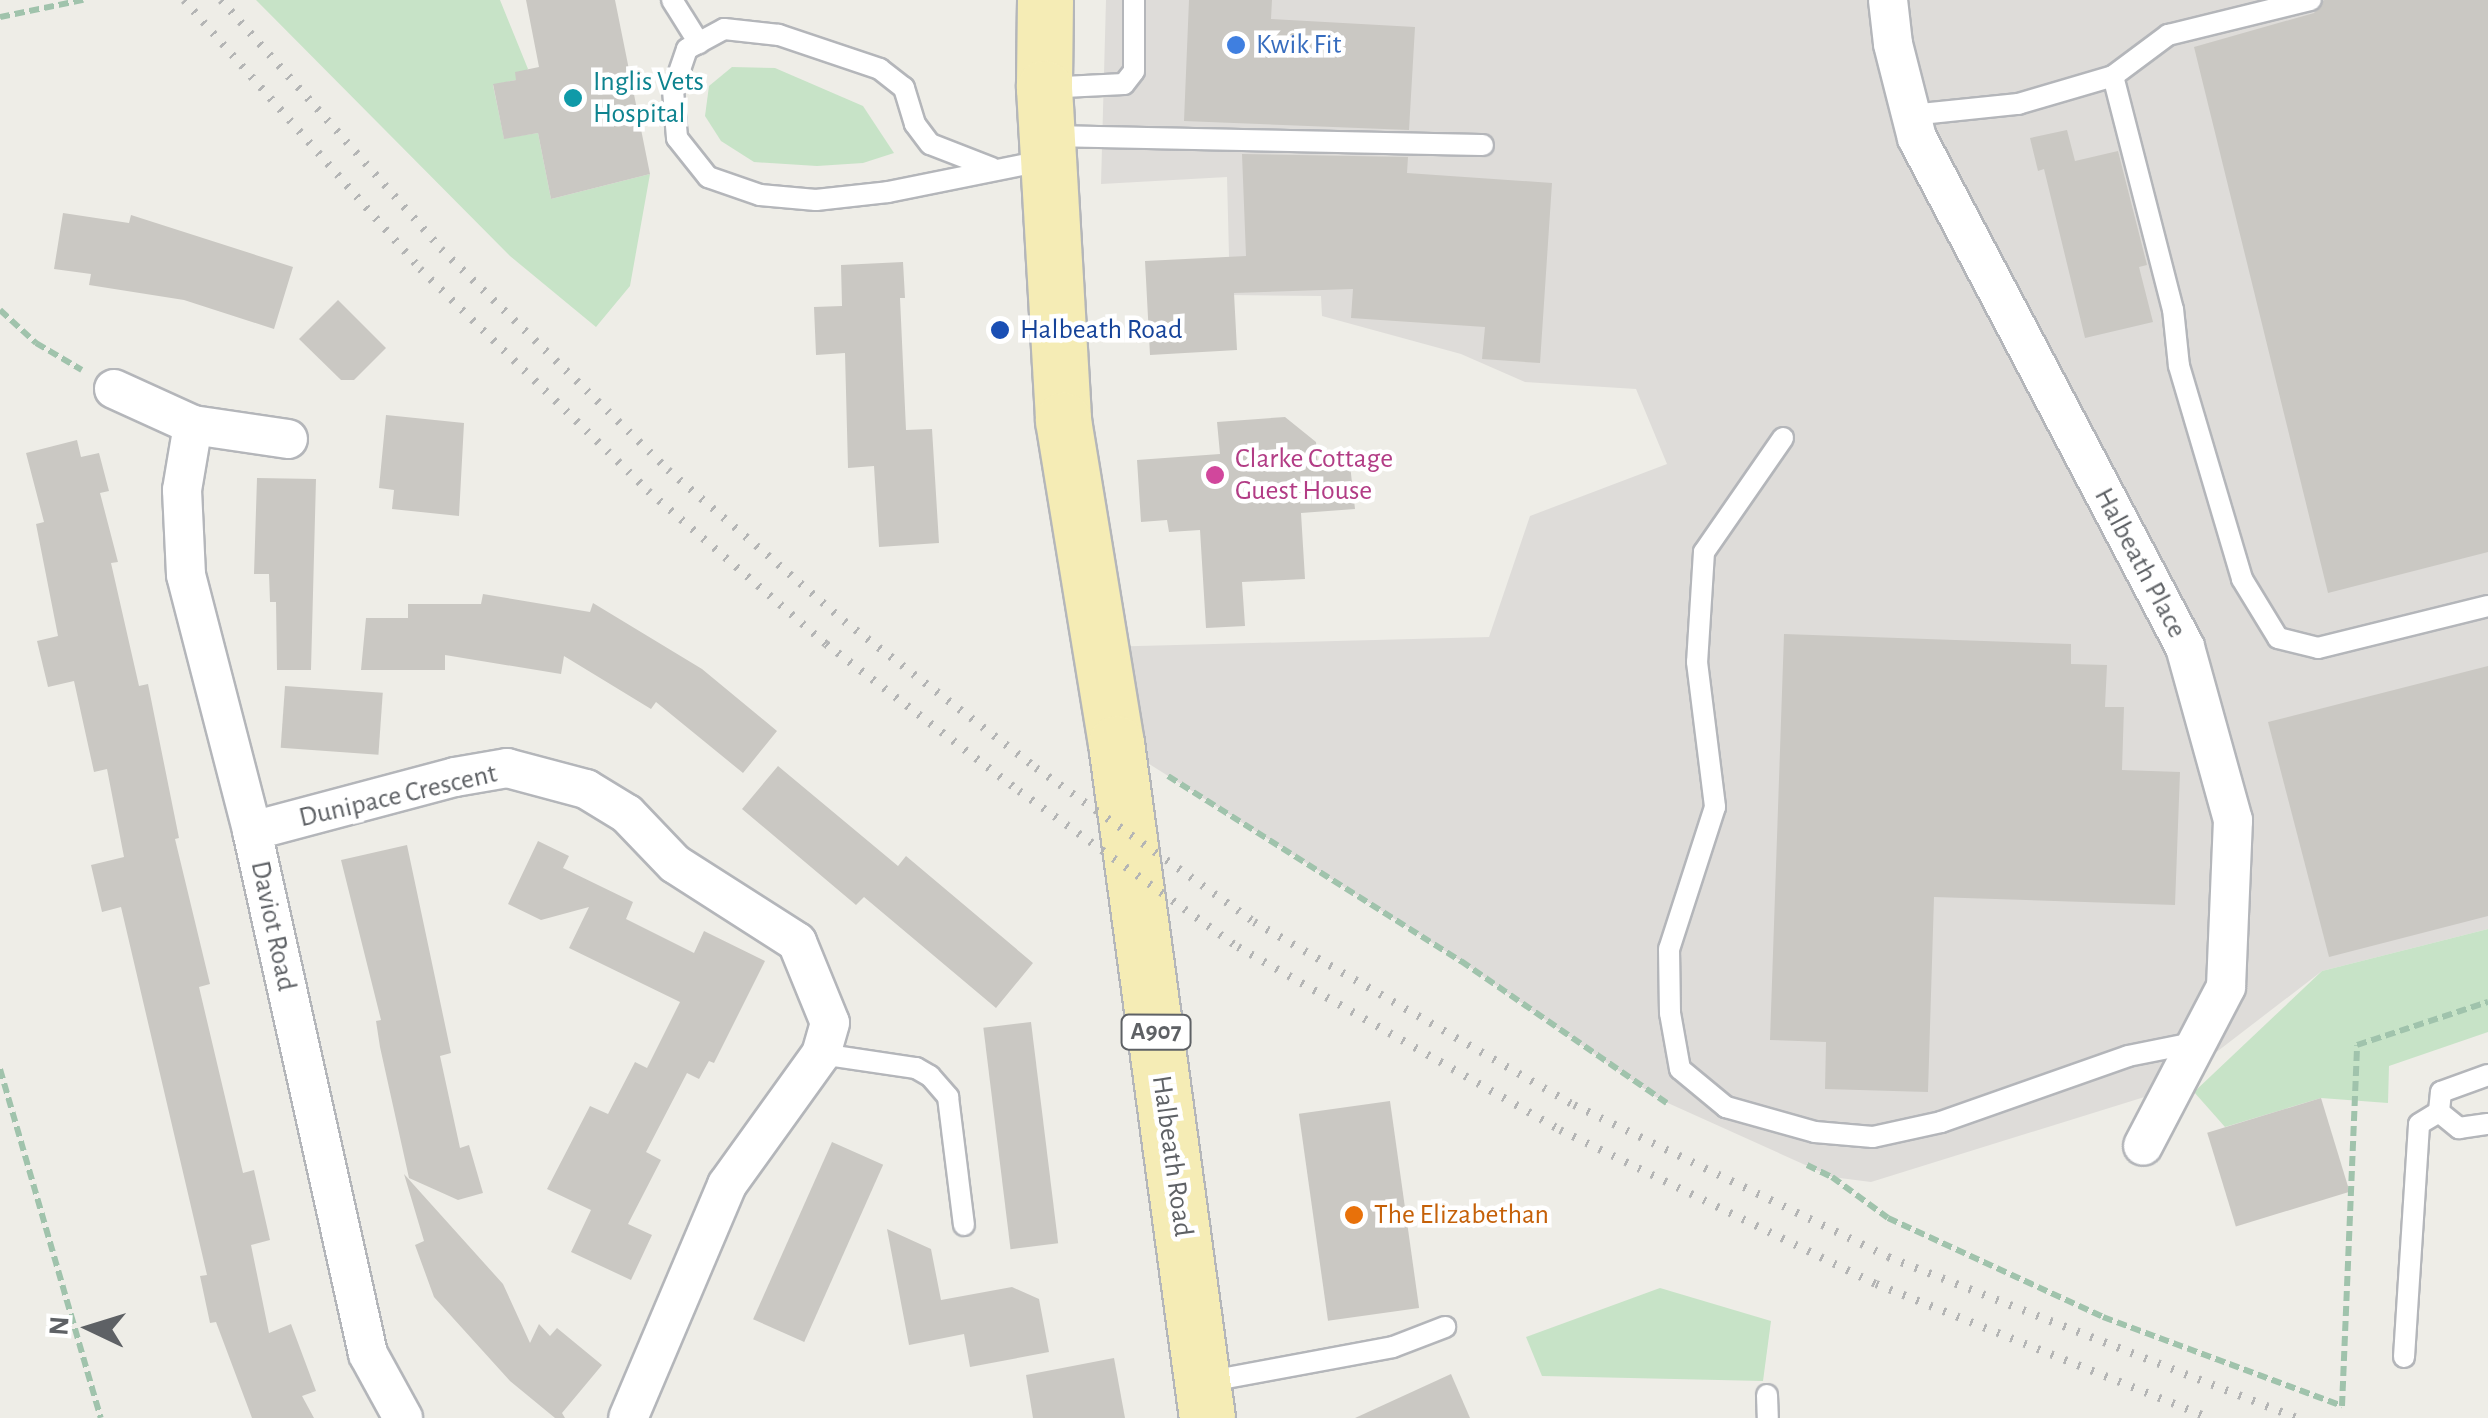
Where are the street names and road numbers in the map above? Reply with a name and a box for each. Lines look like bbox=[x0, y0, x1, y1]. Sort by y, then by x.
street label: Halbeath Place bbox=[2086, 482, 2194, 644]
street label: Dunipace Crescent bbox=[296, 757, 500, 835]
street label: Daviot Road bbox=[243, 858, 303, 994]
road number: A907 bbox=[1118, 1012, 1194, 1052]
street label: Halbeath Road bbox=[1144, 1073, 1200, 1239]

